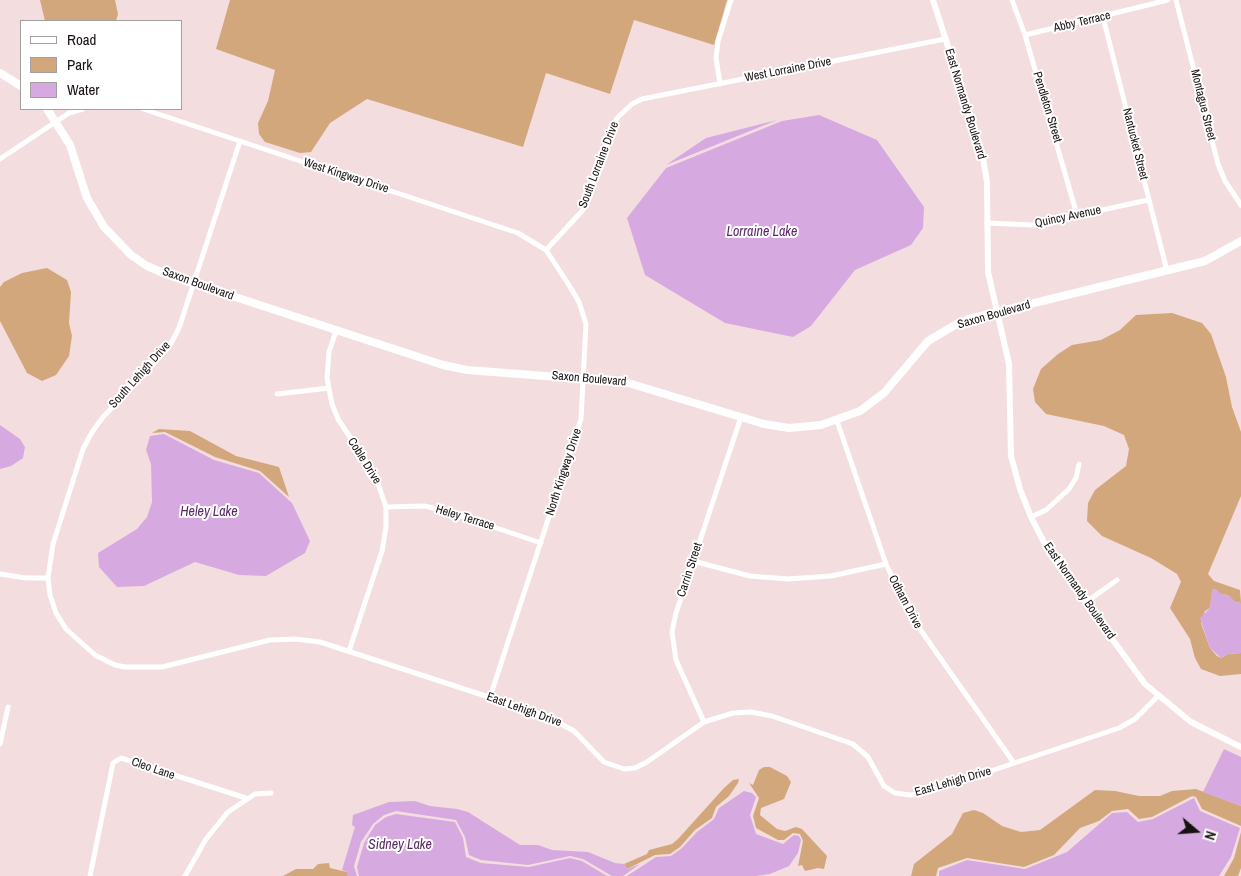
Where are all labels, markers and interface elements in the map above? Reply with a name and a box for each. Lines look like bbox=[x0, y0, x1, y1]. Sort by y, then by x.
street label: Abby Terrace bbox=[1052, 8, 1112, 36]
legend bbox=[20, 20, 182, 110]
text: Road bbox=[67, 29, 96, 50]
street label: East Normandy Boulevard bbox=[941, 47, 989, 161]
text: Park bbox=[67, 54, 92, 75]
street label: West Lorraine Drive bbox=[743, 55, 833, 85]
street label: Montague Street bbox=[1187, 68, 1219, 142]
street label: Pendleton Street bbox=[1029, 70, 1065, 144]
text: Water bbox=[67, 79, 99, 100]
street label: Nantucket Street bbox=[1119, 107, 1151, 181]
street label: South Lorraine Drive bbox=[576, 120, 622, 210]
street label: West Kingway Drive bbox=[301, 155, 391, 197]
street label: Quincy Avenue bbox=[1034, 203, 1102, 231]
water label: Lorraine Lake bbox=[727, 224, 797, 240]
street label: Saxon Boulevard bbox=[160, 264, 236, 304]
street label: Saxon Boulevard bbox=[956, 298, 1032, 332]
street label: South Lehigh Drive bbox=[106, 339, 174, 411]
street label: Saxon Boulevard bbox=[551, 369, 627, 389]
street label: North Kingway Drive bbox=[543, 427, 585, 517]
street label: Coble Drive bbox=[344, 435, 384, 487]
street label: Heley Terrace bbox=[434, 502, 496, 534]
water label: Heley Lake bbox=[180, 504, 238, 520]
street label: East Normandy Boulevard bbox=[1040, 540, 1118, 642]
street label: Carrin Street bbox=[674, 541, 706, 599]
street label: Odham Drive bbox=[885, 573, 925, 631]
street label: East Lehigh Drive bbox=[485, 690, 563, 730]
street label: Cleo Lane bbox=[129, 755, 177, 783]
street label: East Lehigh Drive bbox=[913, 764, 993, 800]
north arrow bbox=[1171, 806, 1221, 856]
text: N bbox=[1200, 829, 1220, 842]
water label: Sidney Lake bbox=[368, 837, 432, 853]

